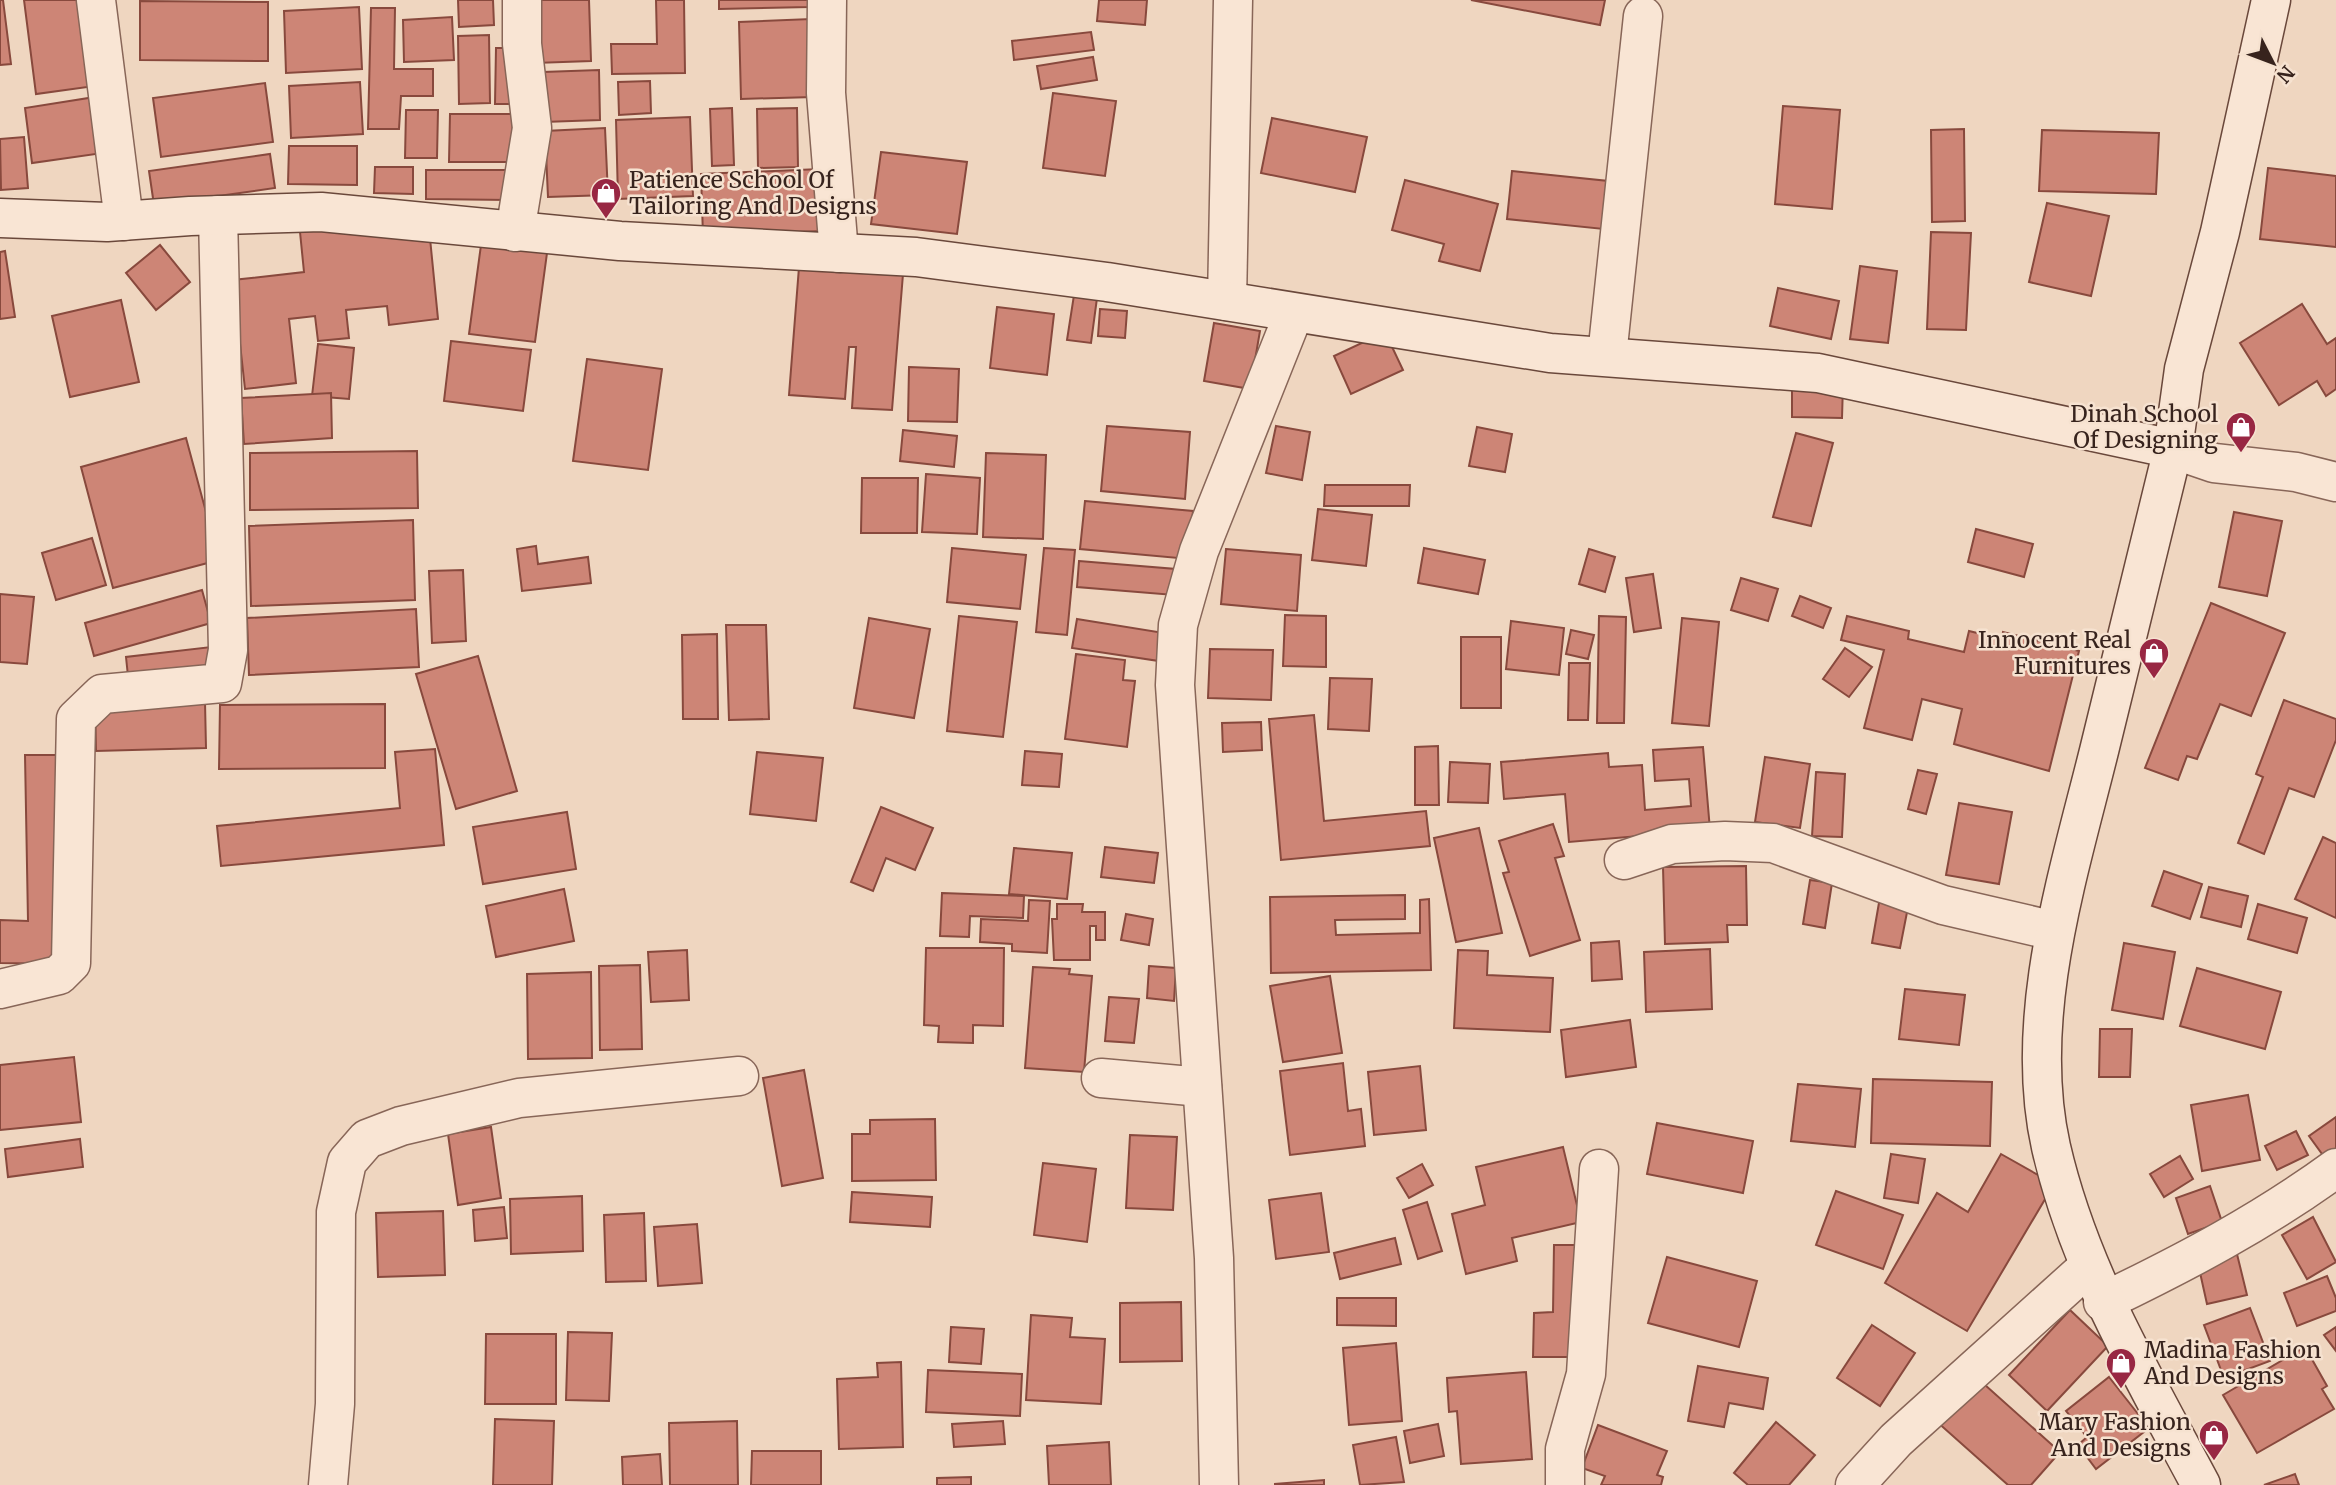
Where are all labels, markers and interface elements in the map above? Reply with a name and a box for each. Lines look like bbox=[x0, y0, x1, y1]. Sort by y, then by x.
north arrow bbox=[2238, 28, 2308, 98]
text: N bbox=[2272, 61, 2300, 88]
place label: Patience School Of Tailoring And Designs bbox=[629, 165, 877, 220]
shop icon: Patience School Of Tailoring And Designs bbox=[589, 176, 623, 220]
place label: Dinah School Of Designing bbox=[2070, 399, 2218, 454]
shop icon: Dinah School Of Designing bbox=[2224, 410, 2258, 454]
place label: Innocent Real Furnitures bbox=[1978, 625, 2131, 680]
shop icon: Innocent Real Furnitures bbox=[2137, 636, 2171, 680]
place label: Madina Fashion And Designs bbox=[2143, 1335, 2321, 1390]
shop icon: Madina Fashion And Designs bbox=[2104, 1346, 2138, 1390]
place label: Mary Fashion And Designs bbox=[2039, 1407, 2191, 1462]
shop icon: Mary Fashion And Designs bbox=[2197, 1418, 2231, 1462]

